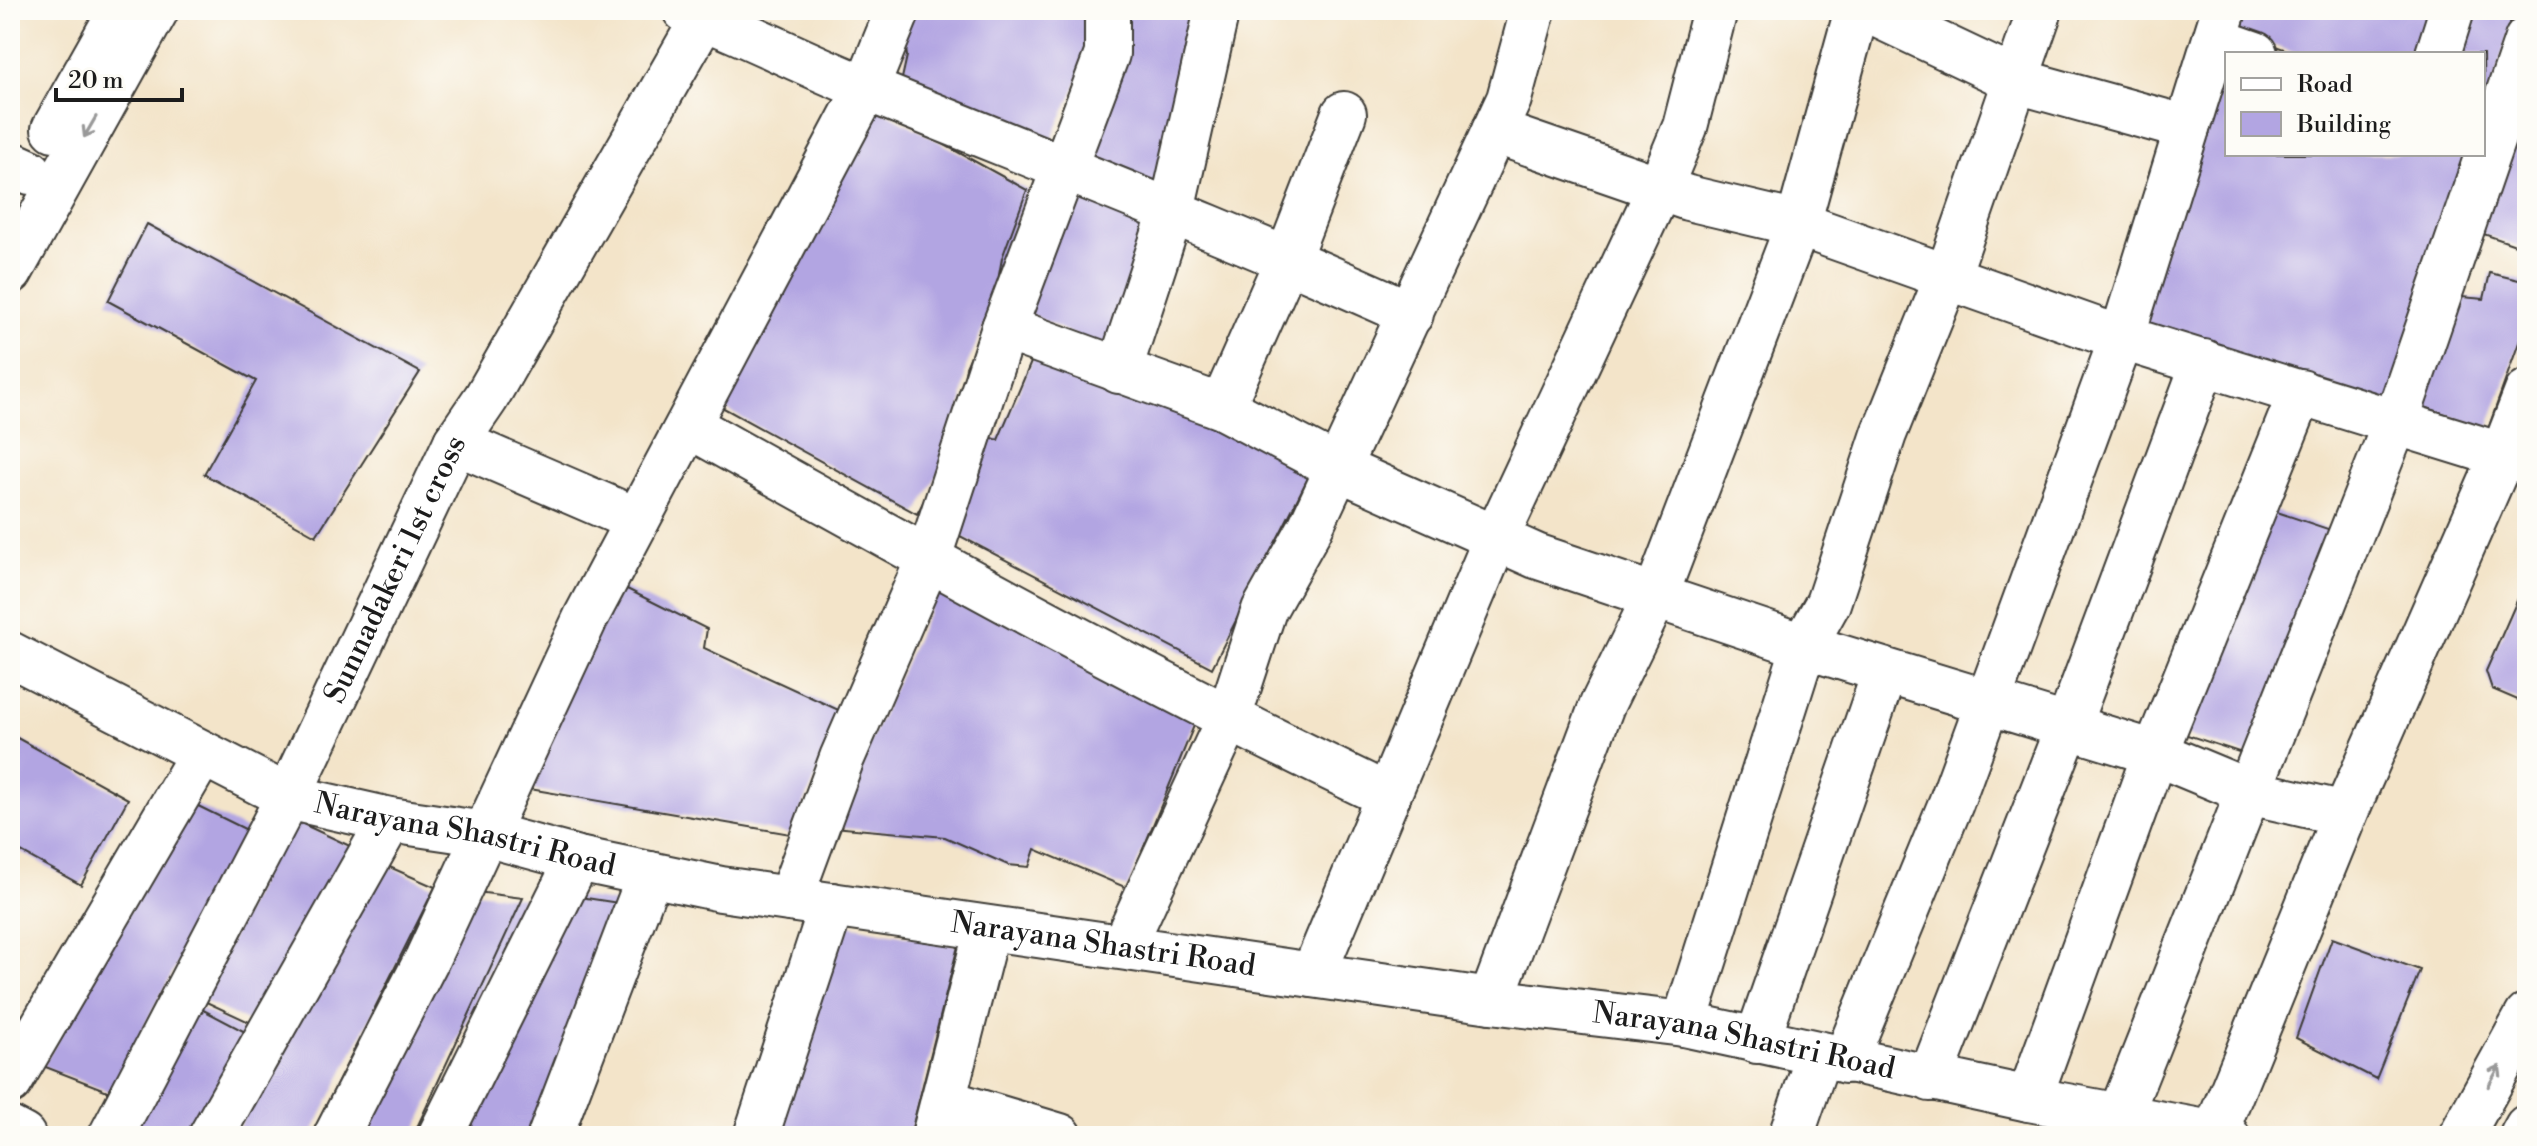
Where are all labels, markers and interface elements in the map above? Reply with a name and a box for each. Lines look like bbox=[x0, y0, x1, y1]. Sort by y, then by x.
scale bar bbox=[56, 52, 182, 102]
legend bbox=[2225, 52, 2485, 156]
text: 20 m bbox=[68, 66, 124, 96]
text: Road bbox=[2297, 70, 2353, 100]
text: Building bbox=[2296, 110, 2391, 140]
one-way arrow bbox=[82, 114, 98, 138]
street label: Sunnadakeri 1st cross bbox=[316, 430, 475, 710]
street label: Narayana Shastri Road bbox=[311, 785, 619, 885]
street label: Narayana Shastri Road bbox=[949, 904, 1258, 986]
street label: Narayana Shastri Road bbox=[1591, 994, 1899, 1088]
one-way arrow bbox=[2486, 1065, 2502, 1088]

